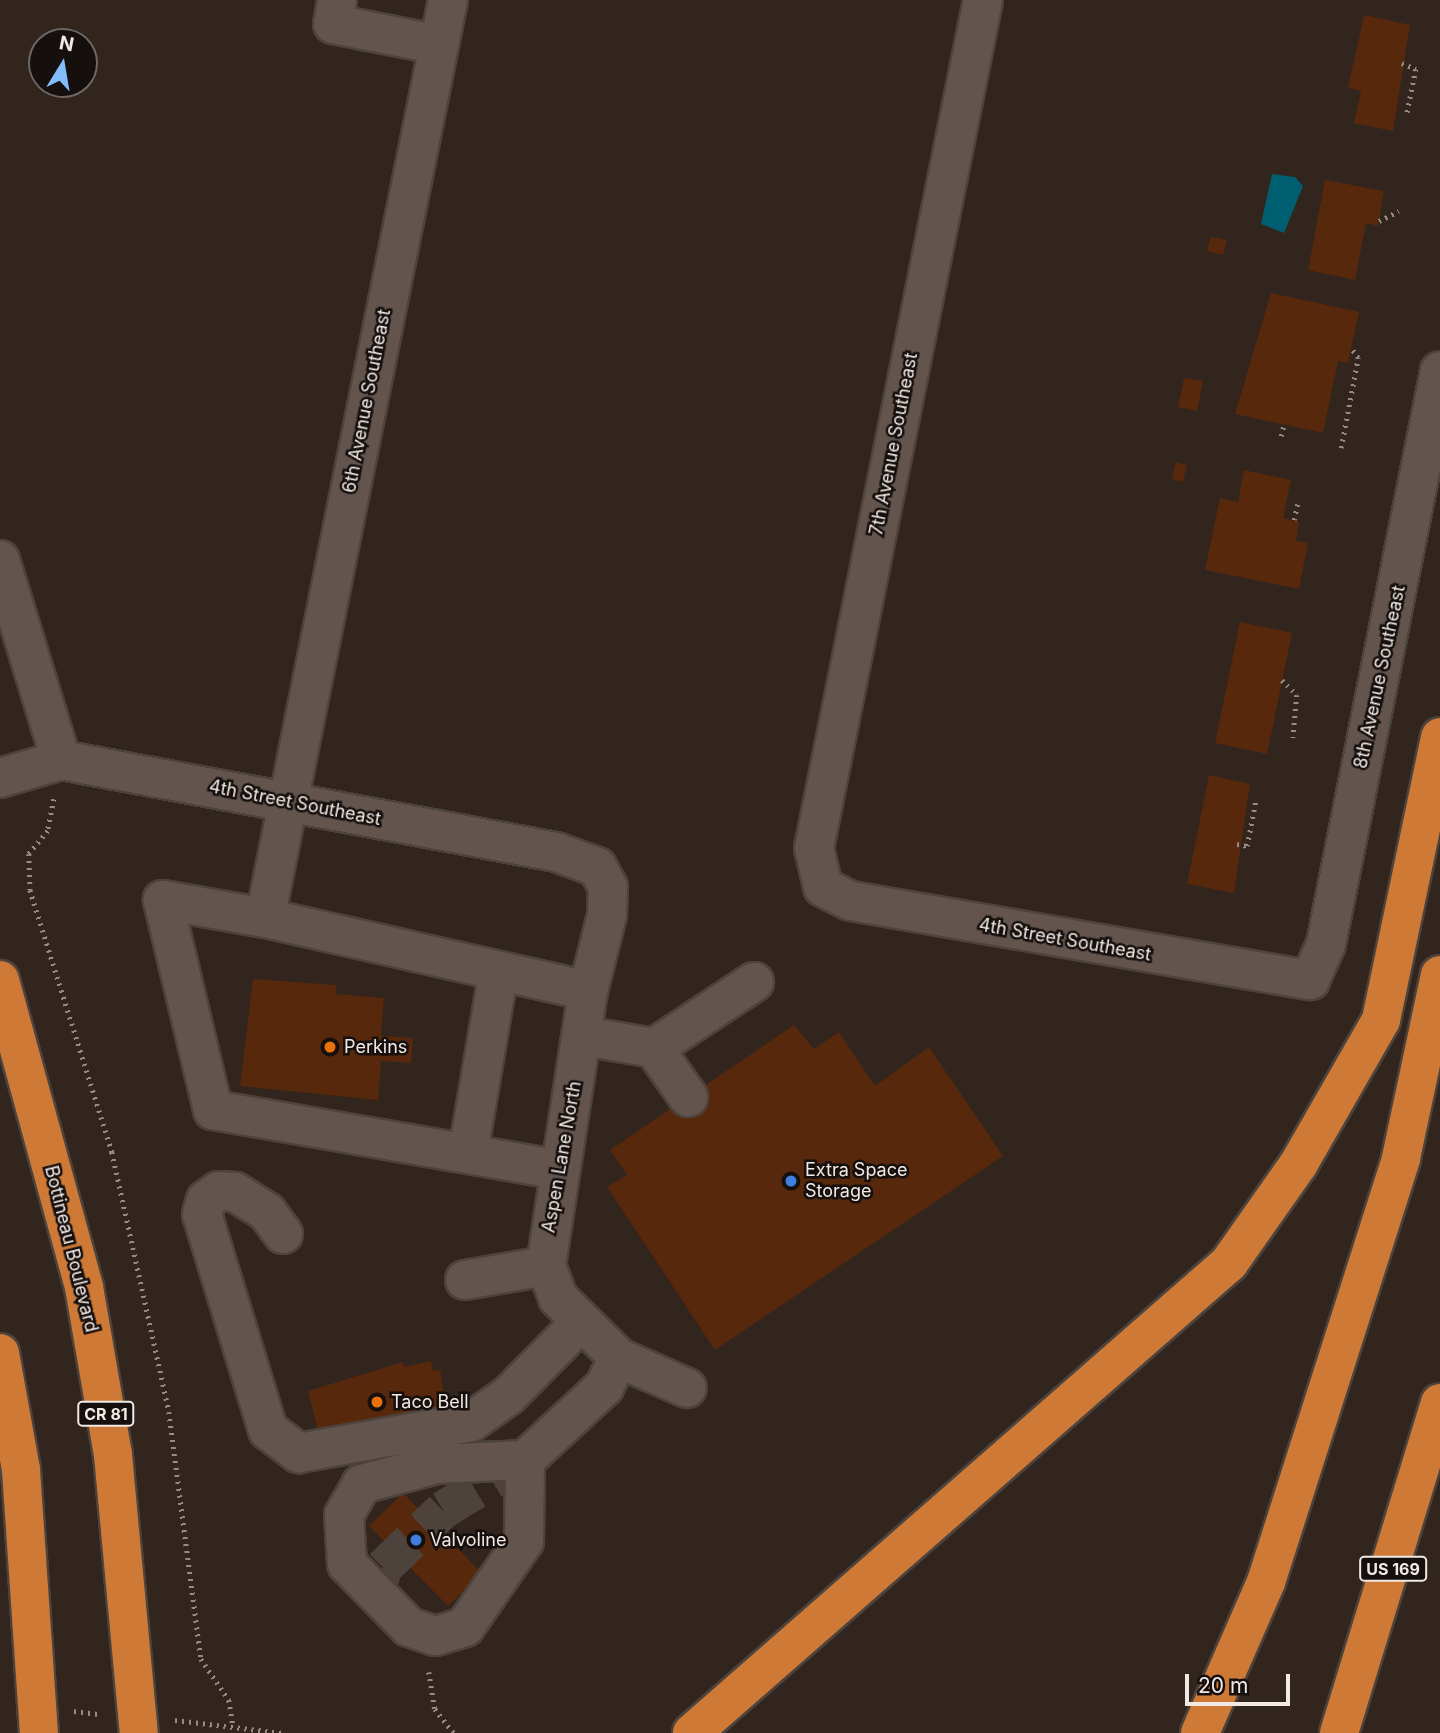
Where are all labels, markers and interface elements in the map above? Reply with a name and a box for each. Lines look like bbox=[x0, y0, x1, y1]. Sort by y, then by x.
north arrow bbox=[28, 28, 98, 98]
text: N bbox=[57, 31, 76, 57]
street label: 6th Avenue Southeast bbox=[339, 307, 395, 495]
street label: 7th Avenue Southeast bbox=[866, 351, 922, 537]
street label: 8th Avenue Southeast bbox=[1350, 583, 1410, 771]
street label: 4th Street Southeast bbox=[207, 776, 383, 830]
street label: 4th Street Southeast bbox=[977, 914, 1153, 966]
place label: Perkins bbox=[344, 1036, 407, 1058]
marker: Perkins bbox=[322, 1039, 338, 1055]
street label: Aspen Lane North bbox=[538, 1080, 586, 1234]
place label: Extra Space Storage bbox=[805, 1160, 907, 1202]
street label: Bottineau Boulevard bbox=[40, 1164, 102, 1334]
marker: Extra Space Storage bbox=[783, 1173, 799, 1189]
place label: Taco Bell bbox=[391, 1391, 469, 1413]
marker: Taco Bell bbox=[369, 1394, 385, 1410]
road number: CR 81 bbox=[76, 1402, 136, 1426]
place label: Valvoline bbox=[430, 1529, 506, 1551]
marker: Valvoline bbox=[408, 1532, 424, 1548]
road number: US 169 bbox=[1358, 1556, 1428, 1582]
scale bar bbox=[1188, 1660, 1293, 1704]
text: 20 m bbox=[1198, 1673, 1248, 1698]

